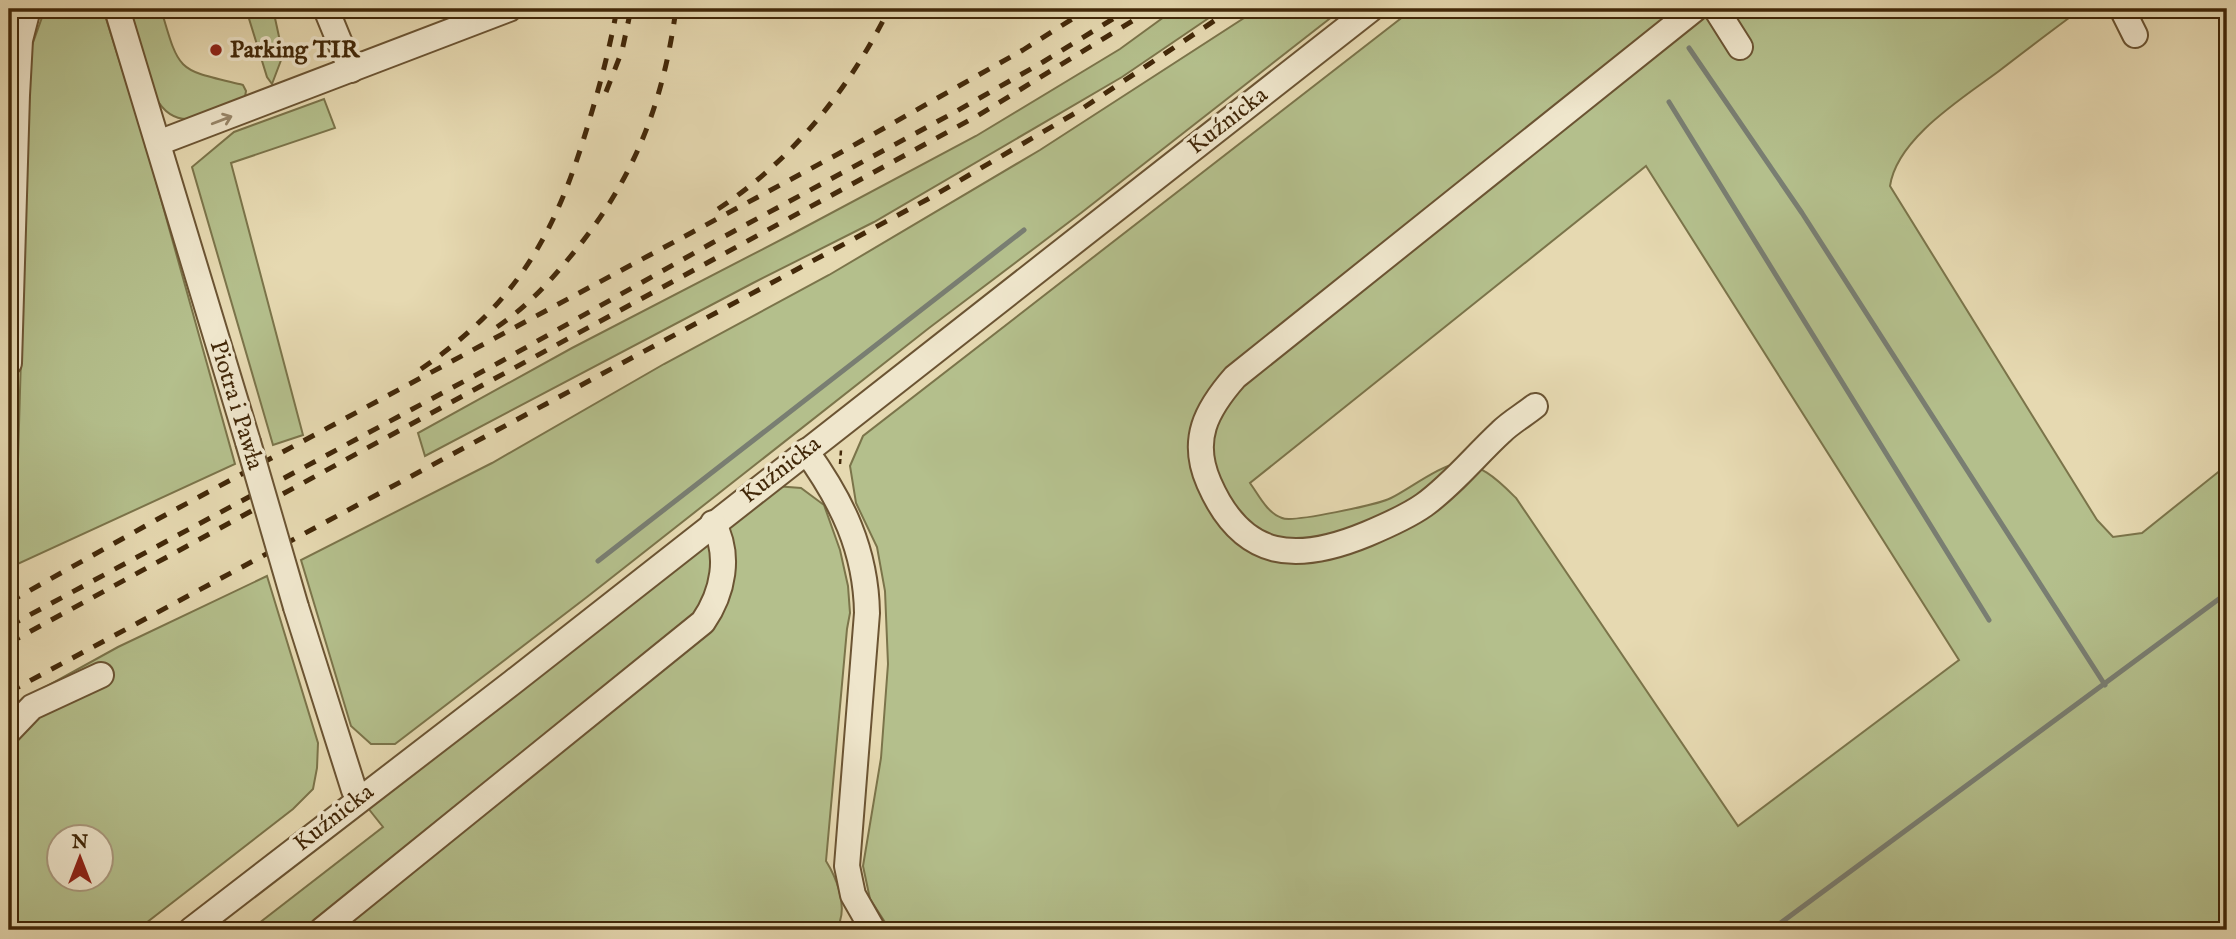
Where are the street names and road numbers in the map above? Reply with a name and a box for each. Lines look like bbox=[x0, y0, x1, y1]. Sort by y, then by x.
street label: Kuźnicka bbox=[1182, 80, 1275, 162]
street label: Piotra i Pawła bbox=[202, 337, 271, 474]
street label: Kuźnicka bbox=[735, 429, 828, 511]
street label: Kuźnicka bbox=[288, 777, 381, 859]

